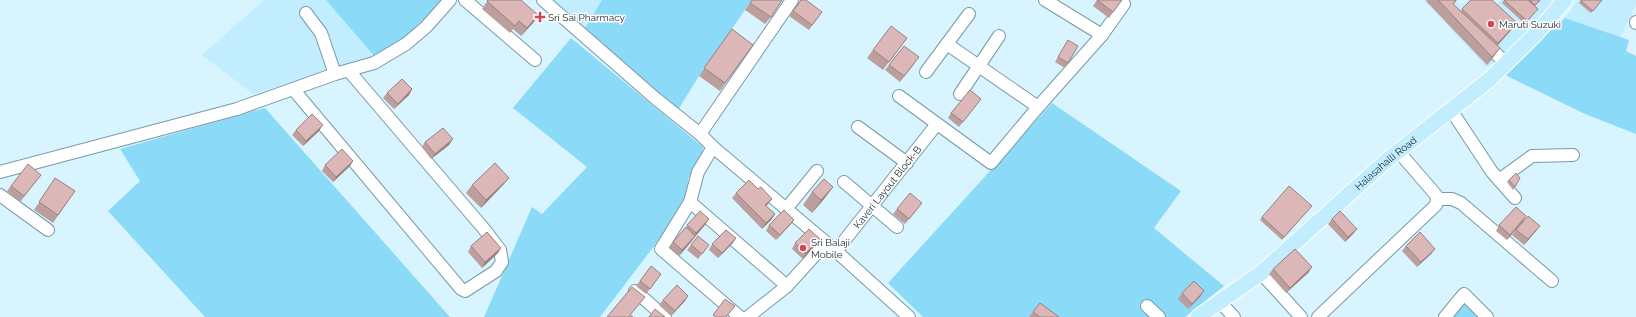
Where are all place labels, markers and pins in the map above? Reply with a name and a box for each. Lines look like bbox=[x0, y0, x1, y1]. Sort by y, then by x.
marker: Sri Sai Pharmacy bbox=[535, 12, 545, 22]
place label: Sri Sai Pharmacy bbox=[548, 12, 626, 23]
marker: Maruti Suzuki bbox=[1486, 19, 1496, 29]
place label: Maruti Suzuki bbox=[1499, 19, 1561, 30]
place label: Sri Balaji Mobile bbox=[811, 237, 850, 260]
marker: Sri Balaji Mobile bbox=[798, 243, 808, 253]

